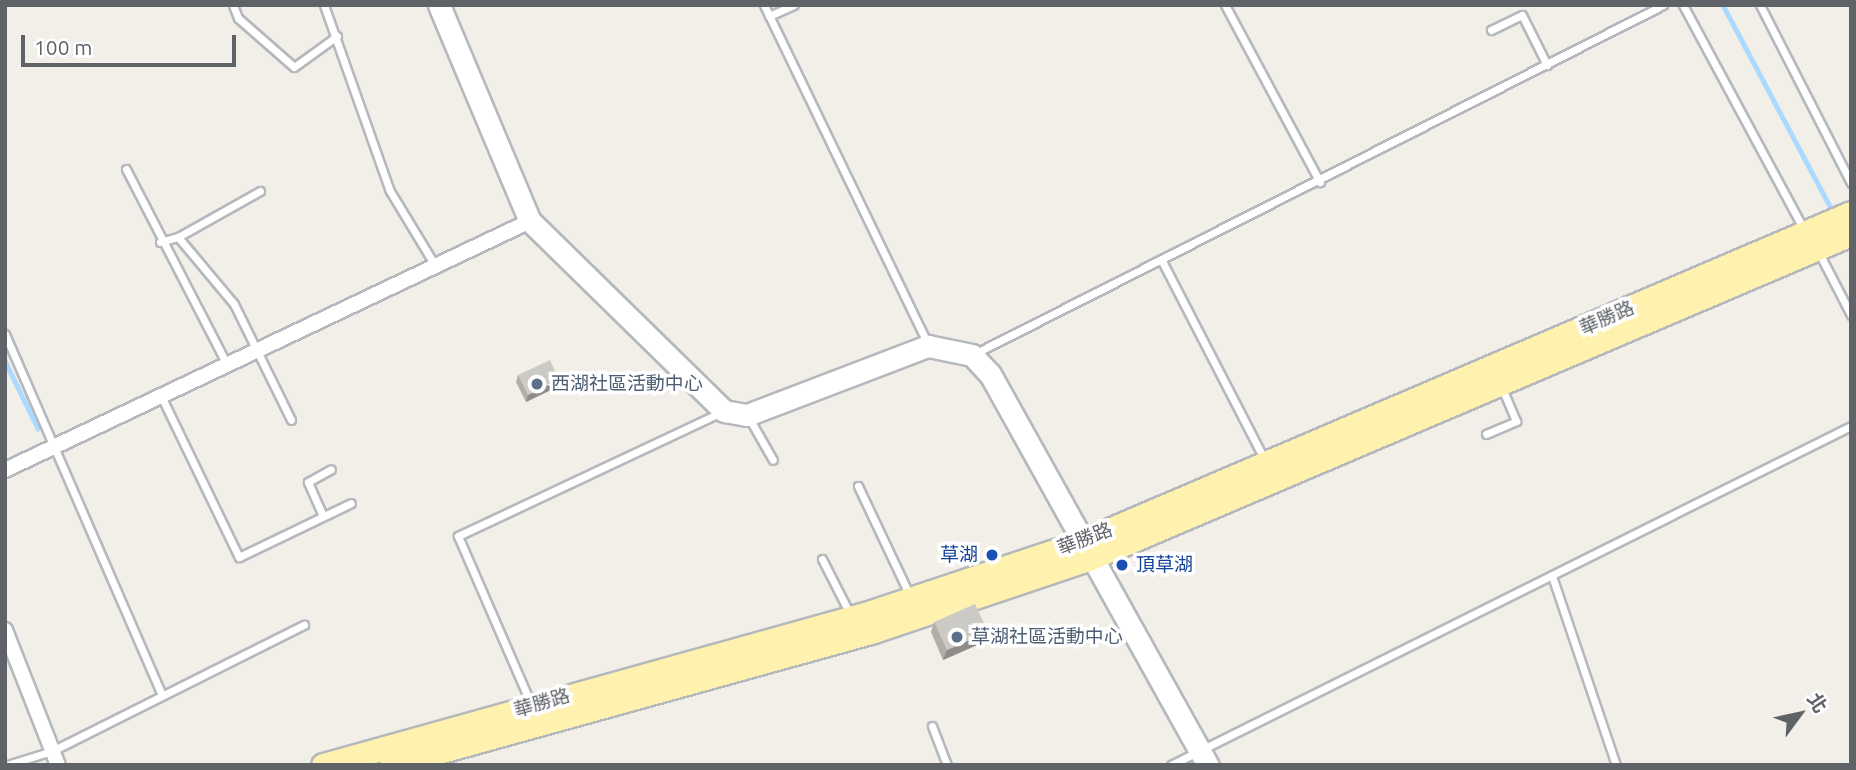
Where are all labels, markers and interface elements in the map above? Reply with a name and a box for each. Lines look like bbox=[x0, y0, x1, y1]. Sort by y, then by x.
scale bar bbox=[24, 21, 240, 65]
text: 100 m bbox=[34, 35, 92, 59]
street label: 華勝路 bbox=[1576, 296, 1638, 340]
place label: 西湖社區活動中心 bbox=[551, 373, 703, 395]
marker: 西湖社區活動中心 bbox=[529, 376, 545, 392]
street label: 華勝路 bbox=[1054, 518, 1116, 560]
place label: 草湖 bbox=[940, 544, 978, 566]
marker: 草湖 bbox=[984, 547, 1000, 563]
place label: 頂草湖 bbox=[1136, 554, 1193, 576]
marker: 頂草湖 bbox=[1114, 557, 1130, 573]
place label: 草湖社區活動中心 bbox=[971, 626, 1123, 648]
marker: 草湖社區活動中心 bbox=[949, 629, 965, 645]
north arrow bbox=[1765, 679, 1835, 749]
street label: 華勝路 bbox=[511, 684, 573, 722]
text: 北 bbox=[1803, 689, 1832, 717]

